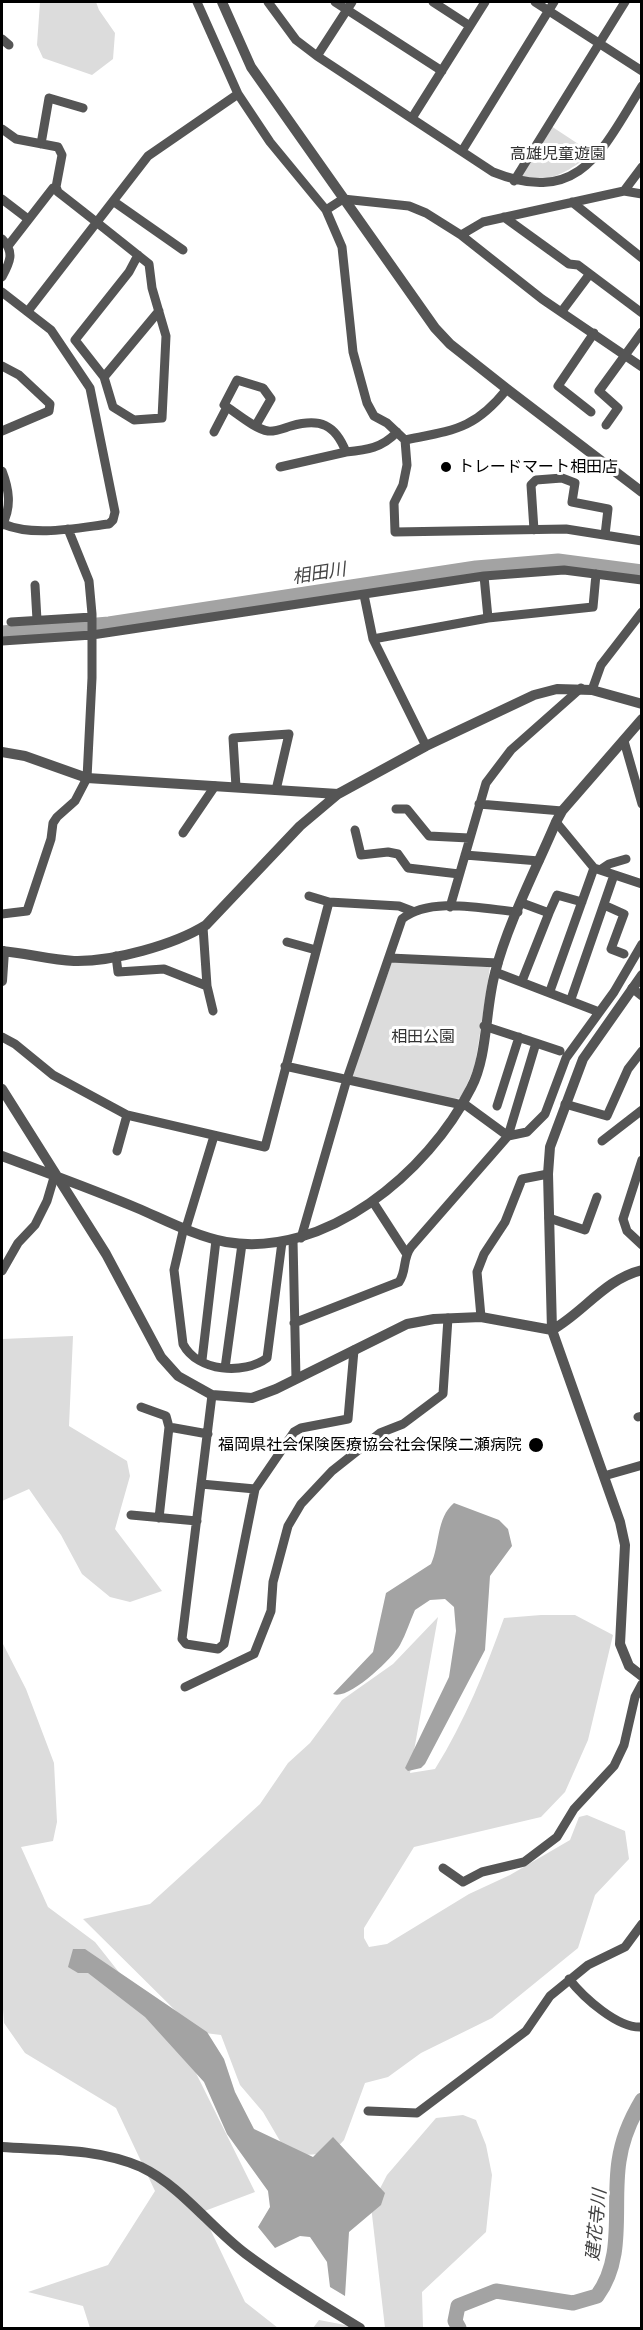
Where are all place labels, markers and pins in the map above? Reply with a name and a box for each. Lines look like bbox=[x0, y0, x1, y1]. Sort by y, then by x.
place label: トレードマート相田店 bbox=[458, 457, 618, 477]
marker: トレードマート相田店 bbox=[439, 460, 453, 474]
place label: 福岡県社会保険医療協会社会保険二瀬病院 bbox=[218, 1435, 522, 1455]
marker: 福岡県社会保険医療協会社会保険二瀬病院 bbox=[527, 1436, 545, 1454]

